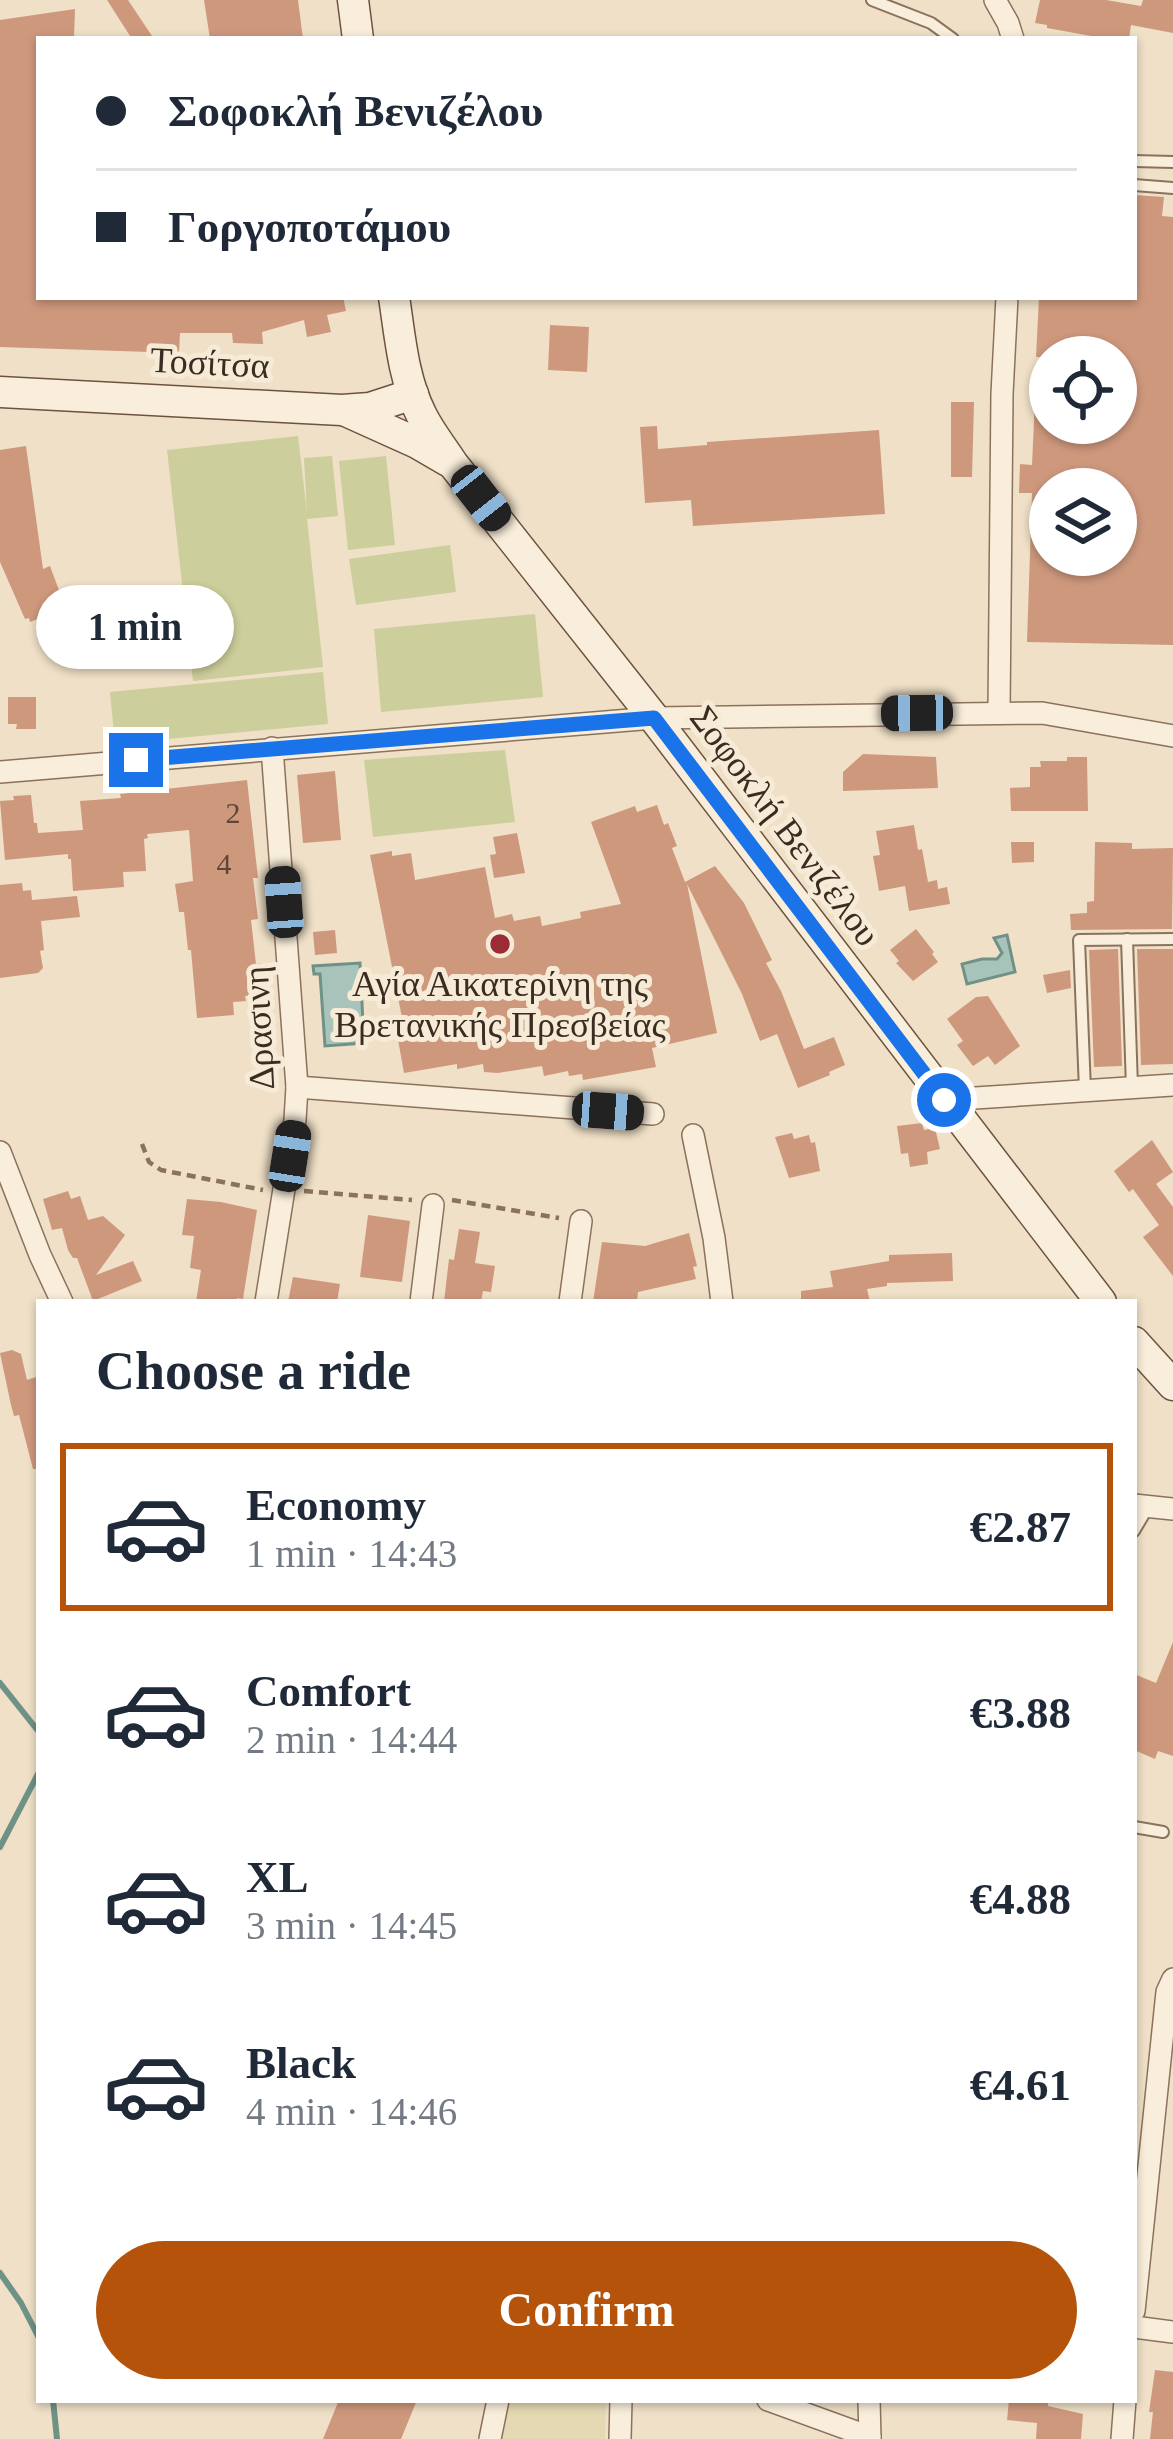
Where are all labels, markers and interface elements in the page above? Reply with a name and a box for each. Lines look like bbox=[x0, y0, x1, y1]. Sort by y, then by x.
text: Σοφοκλή Βενιζέλου bbox=[168, 86, 543, 136]
text: Γοργοποτάμου bbox=[168, 202, 451, 252]
map controls bbox=[1029, 336, 1137, 576]
button: locate bbox=[1029, 336, 1137, 444]
street label: Τοσίτσα bbox=[149, 340, 271, 386]
car bbox=[445, 459, 517, 537]
button: layers bbox=[1029, 468, 1137, 576]
callout: 1 min bbox=[37, 586, 235, 670]
text: 1 min bbox=[88, 605, 182, 648]
car bbox=[881, 694, 953, 732]
street label: Σοφοκλή Βενιζέλου bbox=[682, 698, 888, 954]
route end bbox=[109, 733, 163, 787]
house number: 2 bbox=[226, 796, 241, 829]
house number: 4 bbox=[217, 847, 232, 880]
car bbox=[264, 865, 304, 939]
marker: Αγία Αικατερίνη της Βρετανικής Πρεσβείας bbox=[487, 931, 513, 957]
place label: Αγία Αικατερίνη της Βρετανικής Πρεσβείας bbox=[334, 964, 666, 1045]
street label: Δρασινη bbox=[236, 965, 282, 1091]
route start bbox=[917, 1073, 971, 1127]
car bbox=[571, 1091, 645, 1131]
car bbox=[267, 1118, 313, 1194]
text: Choose a ride bbox=[96, 1341, 411, 1401]
icon: car bbox=[102, 1473, 210, 1581]
text: Economy bbox=[246, 1480, 426, 1530]
text: €2.87 bbox=[970, 1502, 1071, 1552]
text: 1 min · 14:43 bbox=[246, 1532, 457, 1575]
icon: car bbox=[102, 1659, 210, 1767]
text: Comfort bbox=[246, 1666, 411, 1716]
text: €3.88 bbox=[970, 1688, 1071, 1738]
text: 2 min · 14:44 bbox=[246, 1718, 457, 1761]
icon: car bbox=[102, 1845, 210, 1953]
text: XL bbox=[246, 1852, 309, 1902]
text: €4.88 bbox=[970, 1874, 1071, 1924]
text: 3 min · 14:45 bbox=[246, 1904, 457, 1947]
icon: car bbox=[102, 2031, 210, 2139]
text: Black bbox=[246, 2038, 356, 2088]
text: €4.61 bbox=[970, 2060, 1071, 2110]
text: 4 min · 14:46 bbox=[246, 2090, 457, 2133]
button: Confirm bbox=[96, 2241, 1077, 2379]

